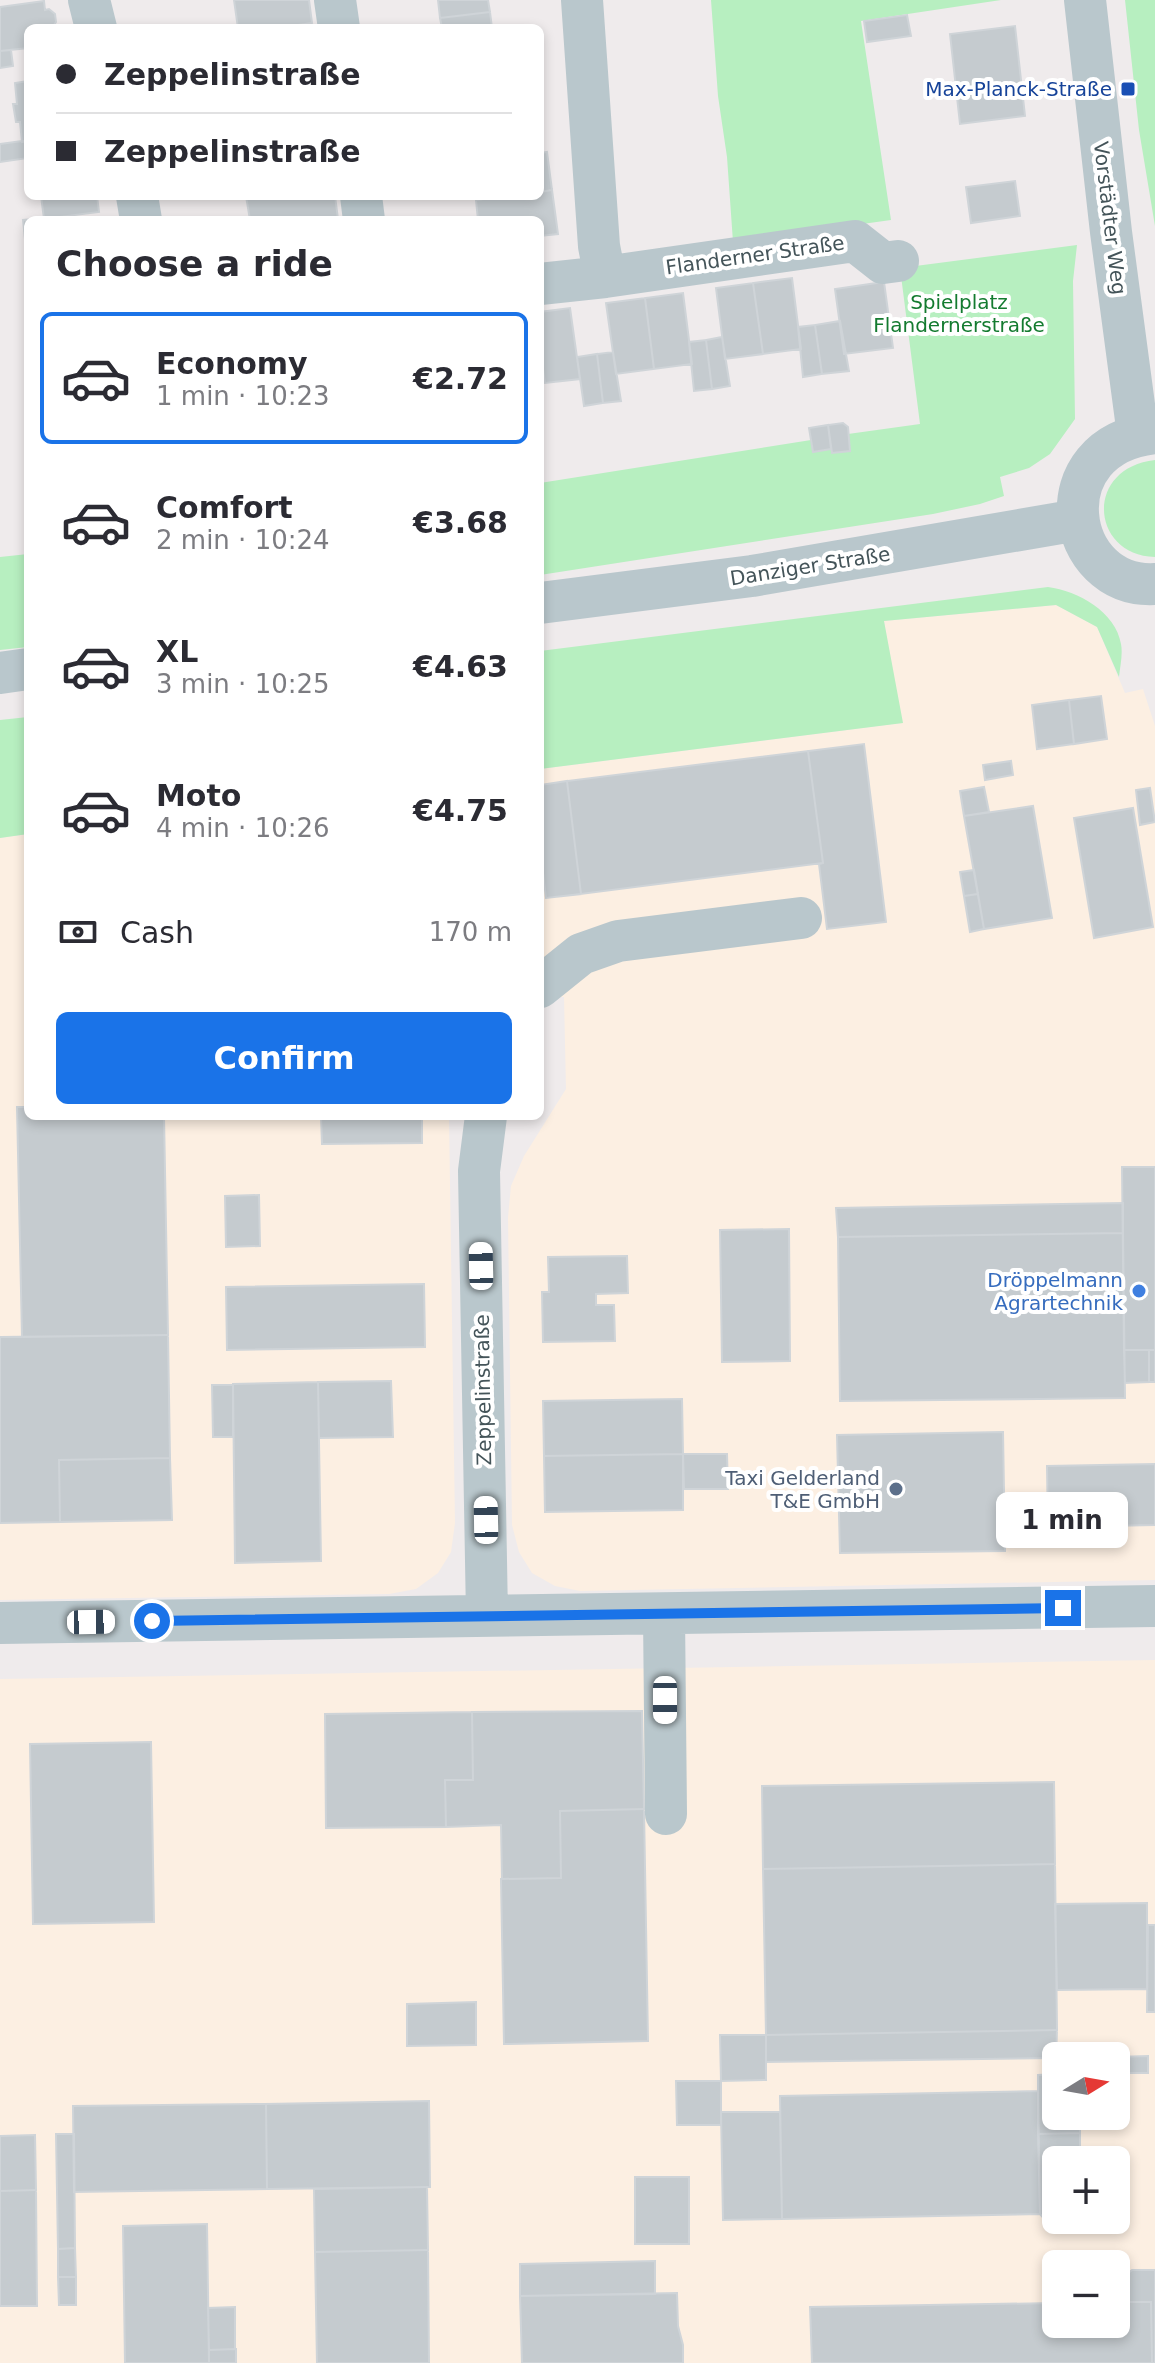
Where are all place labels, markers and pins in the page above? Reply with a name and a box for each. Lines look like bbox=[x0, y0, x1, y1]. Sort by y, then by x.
place label: Max-Planck-Straße bbox=[925, 77, 1112, 101]
marker: Max-Planck-Straße bbox=[1119, 80, 1137, 98]
place label: Dröppelmann Agrartechnik bbox=[987, 1268, 1123, 1315]
marker: Dröppelmann Agrartechnik bbox=[1130, 1282, 1148, 1300]
place label: Taxi Gelderland T&E GmbH bbox=[724, 1466, 880, 1513]
marker: Taxi Gelderland T&E GmbH bbox=[887, 1480, 905, 1498]

